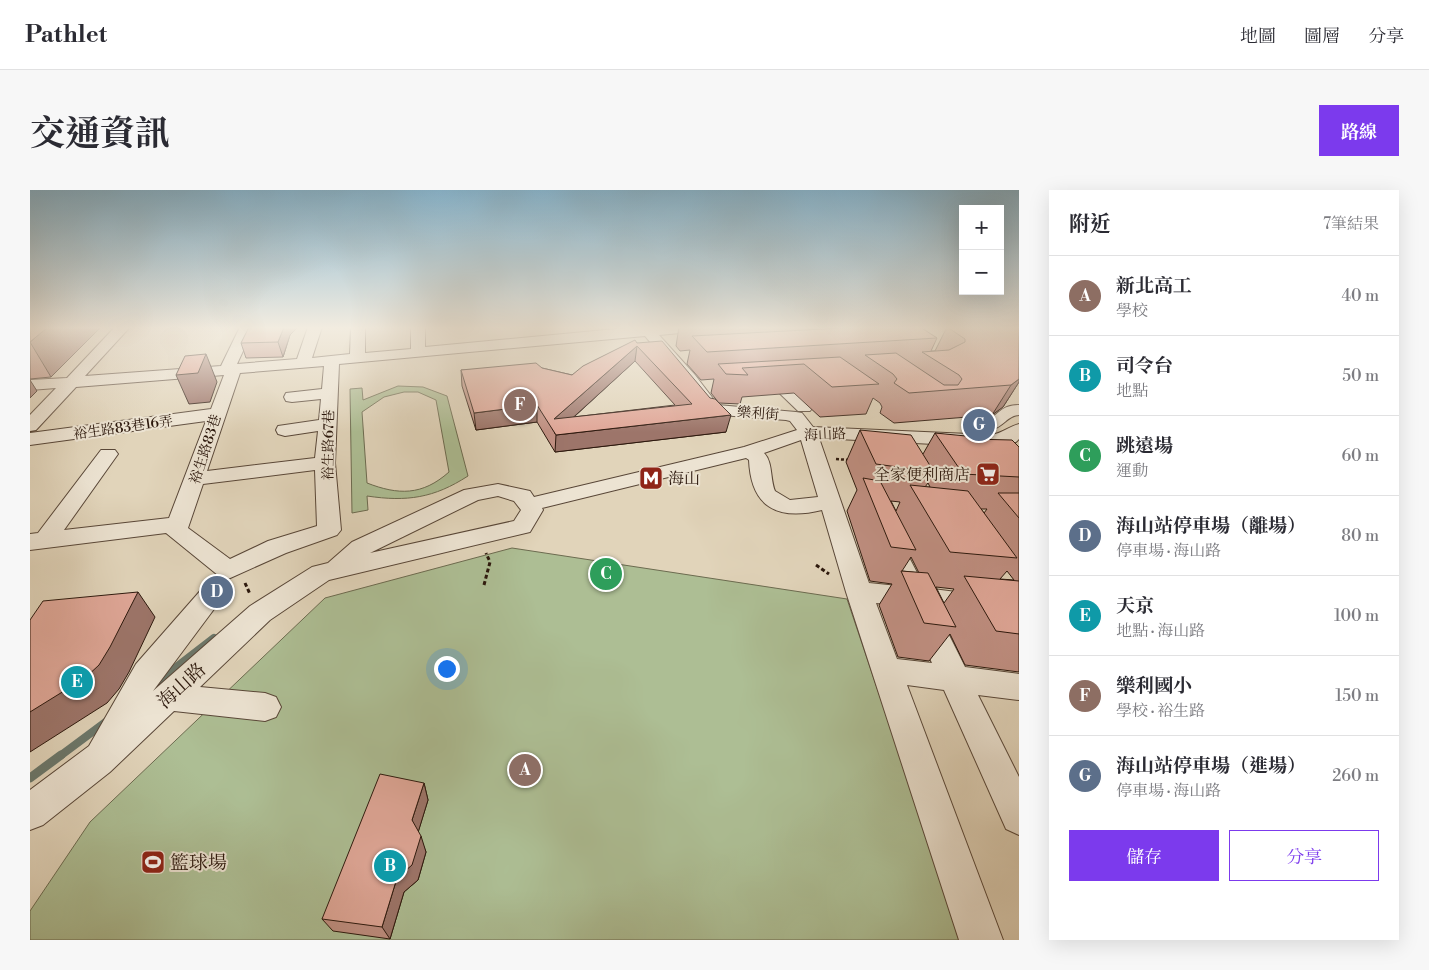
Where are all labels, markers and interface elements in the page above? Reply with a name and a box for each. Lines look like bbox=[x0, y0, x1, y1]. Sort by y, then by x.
text: Pathlet bbox=[25, 20, 107, 50]
text: 地圖 bbox=[1240, 25, 1276, 48]
text: 圖層 bbox=[1304, 25, 1340, 48]
text: 分享 bbox=[1368, 25, 1404, 48]
button: 路線 bbox=[1319, 105, 1399, 156]
text: 交通資訊 bbox=[30, 113, 170, 156]
map controls bbox=[959, 205, 1004, 295]
button: + bbox=[959, 205, 1004, 250]
text: 附近 bbox=[1069, 212, 1111, 238]
text: 7筆結果 bbox=[1323, 214, 1379, 234]
button: − bbox=[959, 250, 1004, 295]
text: 新北高工 bbox=[1116, 274, 1192, 298]
text: A bbox=[1079, 286, 1091, 306]
text: 40 m bbox=[1342, 286, 1379, 306]
text: 學校 bbox=[1116, 301, 1148, 321]
text: 司令台 bbox=[1116, 354, 1173, 378]
text: B bbox=[1079, 366, 1091, 386]
text: 50 m bbox=[1342, 366, 1379, 386]
text: 地點 bbox=[1116, 381, 1148, 401]
pin: F bbox=[504, 386, 536, 424]
street label: 樂利街 bbox=[736, 404, 780, 424]
pin: G bbox=[963, 406, 995, 444]
street label: 裕生路67巷 bbox=[319, 409, 339, 481]
street label: 裕生路83巷16弄 bbox=[72, 412, 174, 444]
street label: 裕生路83巷 bbox=[186, 412, 226, 486]
street label: 海山路 bbox=[804, 425, 846, 445]
text: 跳遠場 bbox=[1116, 434, 1173, 458]
text: C bbox=[1079, 446, 1091, 466]
text: 60 m bbox=[1341, 446, 1379, 466]
supermarket icon: 全家便利商店 bbox=[975, 461, 1001, 487]
text: 運動 bbox=[1116, 461, 1148, 481]
metro station icon: 海山 bbox=[638, 465, 664, 491]
place label: 全家便利商店 bbox=[874, 465, 970, 485]
place label: 海山 bbox=[668, 469, 700, 489]
text: 海山站停車場（離場） bbox=[1116, 514, 1306, 538]
text: D bbox=[1079, 526, 1091, 546]
text: 80 m bbox=[1341, 526, 1379, 546]
text: 停車場 · 海山路 bbox=[1116, 541, 1221, 561]
pin: C bbox=[590, 555, 622, 593]
pin: D bbox=[201, 573, 233, 611]
text: 天京 bbox=[1116, 594, 1154, 618]
text: E bbox=[1079, 606, 1091, 626]
text: 100 m bbox=[1334, 606, 1379, 626]
text: 地點 · 海山路 bbox=[1116, 621, 1205, 641]
your location bbox=[434, 656, 460, 682]
street label: 海山路 bbox=[152, 658, 211, 714]
pin: E bbox=[61, 663, 93, 701]
text: 樂利國小 bbox=[1116, 674, 1192, 698]
text: F bbox=[1079, 686, 1091, 706]
text: 150 m bbox=[1335, 686, 1379, 706]
text: 學校 · 裕生路 bbox=[1116, 701, 1205, 721]
pin: A bbox=[509, 751, 541, 789]
text: 海山站停車場（進場） bbox=[1116, 754, 1306, 778]
text: G bbox=[1079, 766, 1091, 786]
text: 260 m bbox=[1332, 766, 1379, 786]
text: 停車場 · 海山路 bbox=[1116, 781, 1221, 801]
button: 儲存 bbox=[1069, 830, 1219, 881]
button: 分享 bbox=[1229, 830, 1379, 881]
pin: B bbox=[374, 847, 406, 885]
sports icon: 籃球場 bbox=[140, 849, 166, 875]
place label: 籃球場 bbox=[170, 851, 227, 875]

